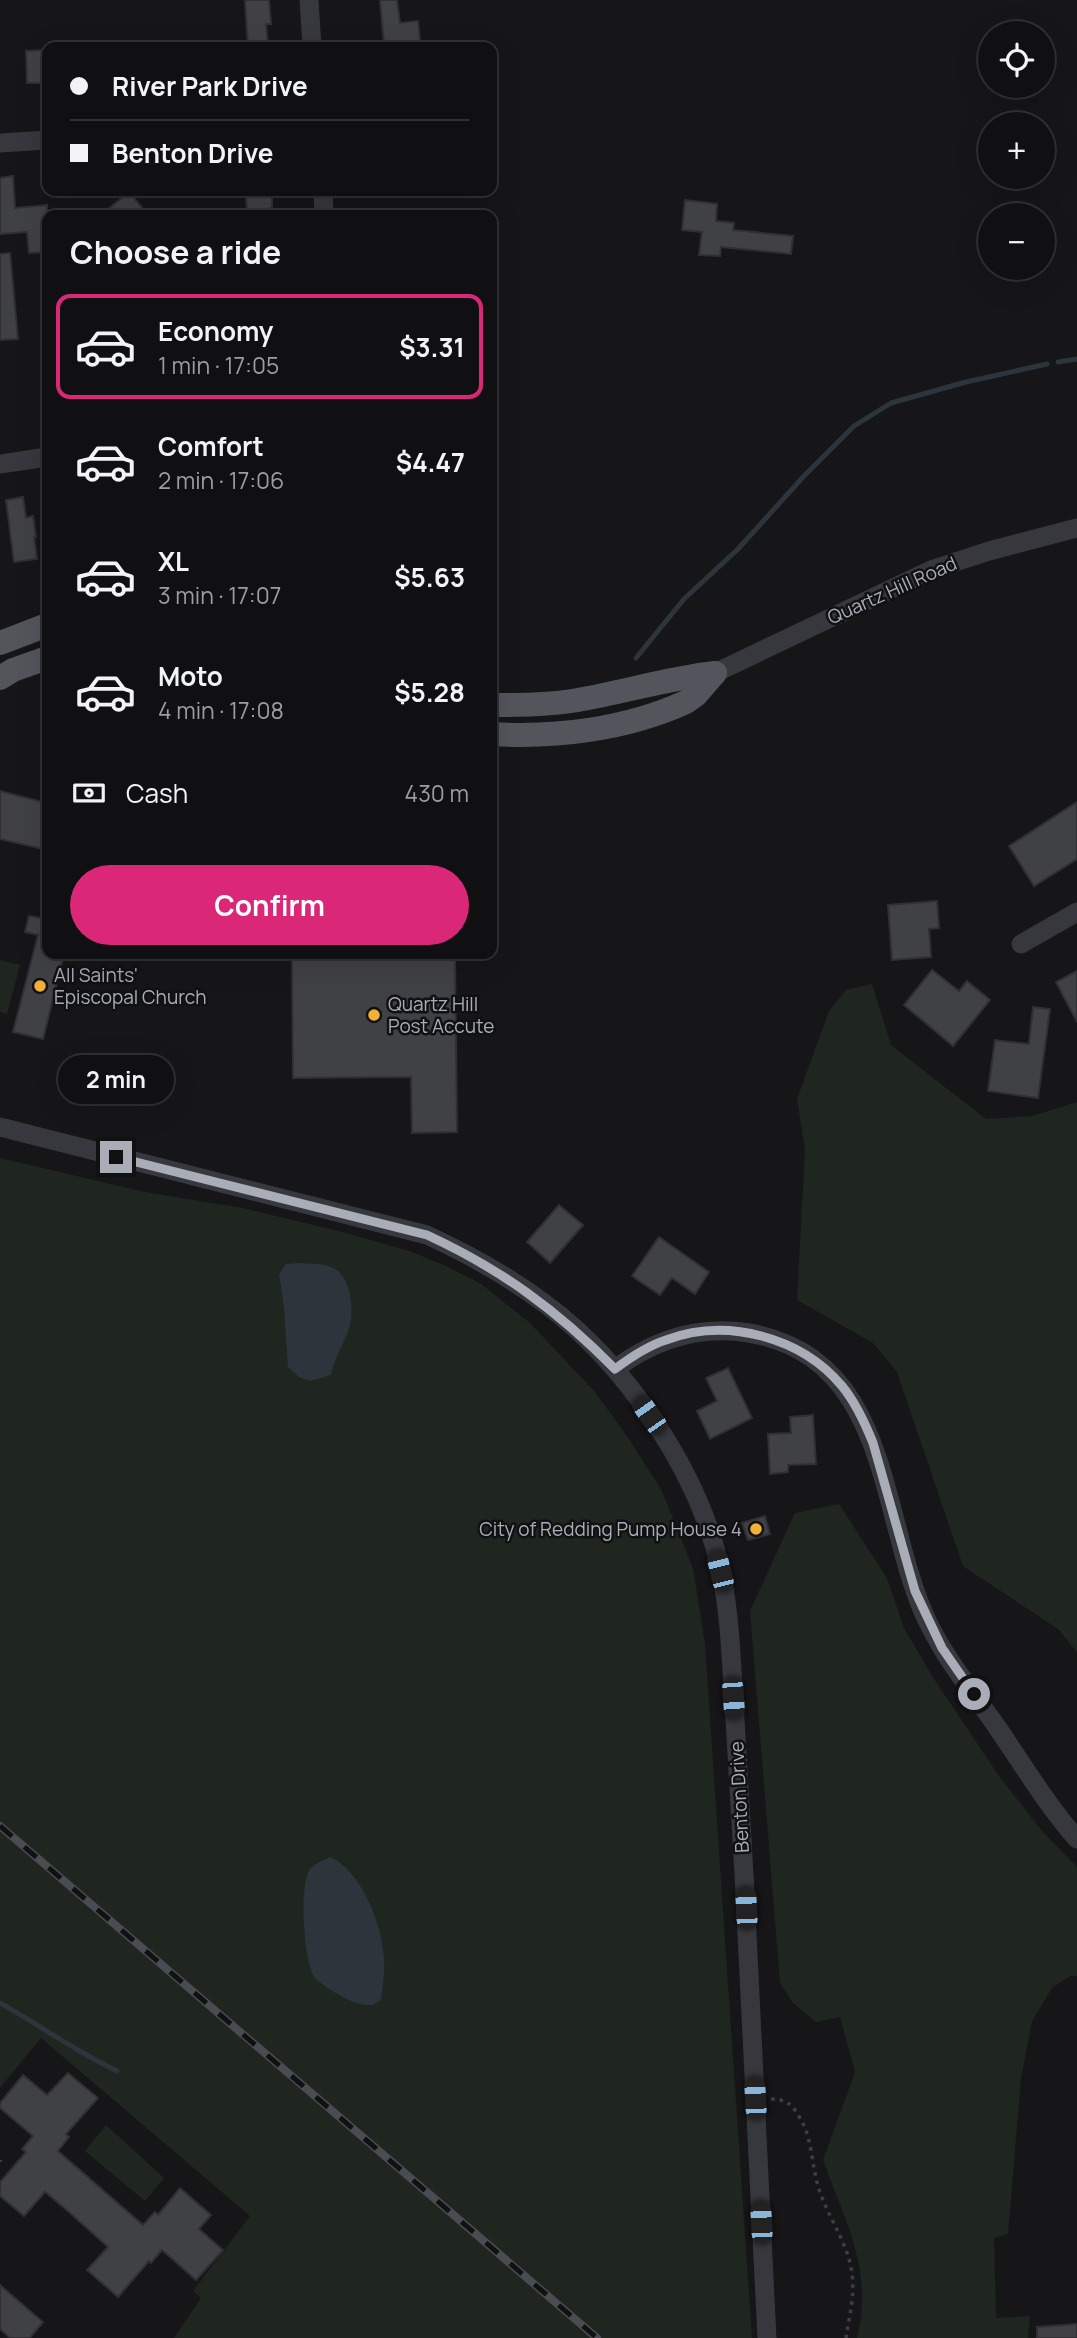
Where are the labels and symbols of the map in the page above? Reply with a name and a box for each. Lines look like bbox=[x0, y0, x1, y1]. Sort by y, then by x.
street label: Quartz Hill Road bbox=[823, 550, 961, 630]
place label: All Saints' Episcopal Church bbox=[54, 962, 207, 1010]
marker: All Saints' Episcopal Church bbox=[32, 978, 48, 994]
place label: Quartz Hill Post Accute bbox=[388, 991, 494, 1039]
marker: Quartz Hill Post Accute bbox=[366, 1007, 382, 1023]
callout: 2 min bbox=[58, 1056, 174, 1104]
route end bbox=[100, 1141, 132, 1173]
car bbox=[629, 1392, 670, 1438]
place label: City of Redding Pump House 4 bbox=[479, 1516, 742, 1542]
marker: City of Redding Pump House 4 bbox=[748, 1521, 764, 1537]
car bbox=[705, 1548, 736, 1594]
car bbox=[722, 1676, 745, 1720]
route start bbox=[958, 1678, 990, 1710]
street label: Benton Drive bbox=[723, 1741, 755, 1853]
car bbox=[735, 1886, 758, 1930]
car bbox=[744, 2076, 767, 2120]
car bbox=[750, 2200, 773, 2244]

